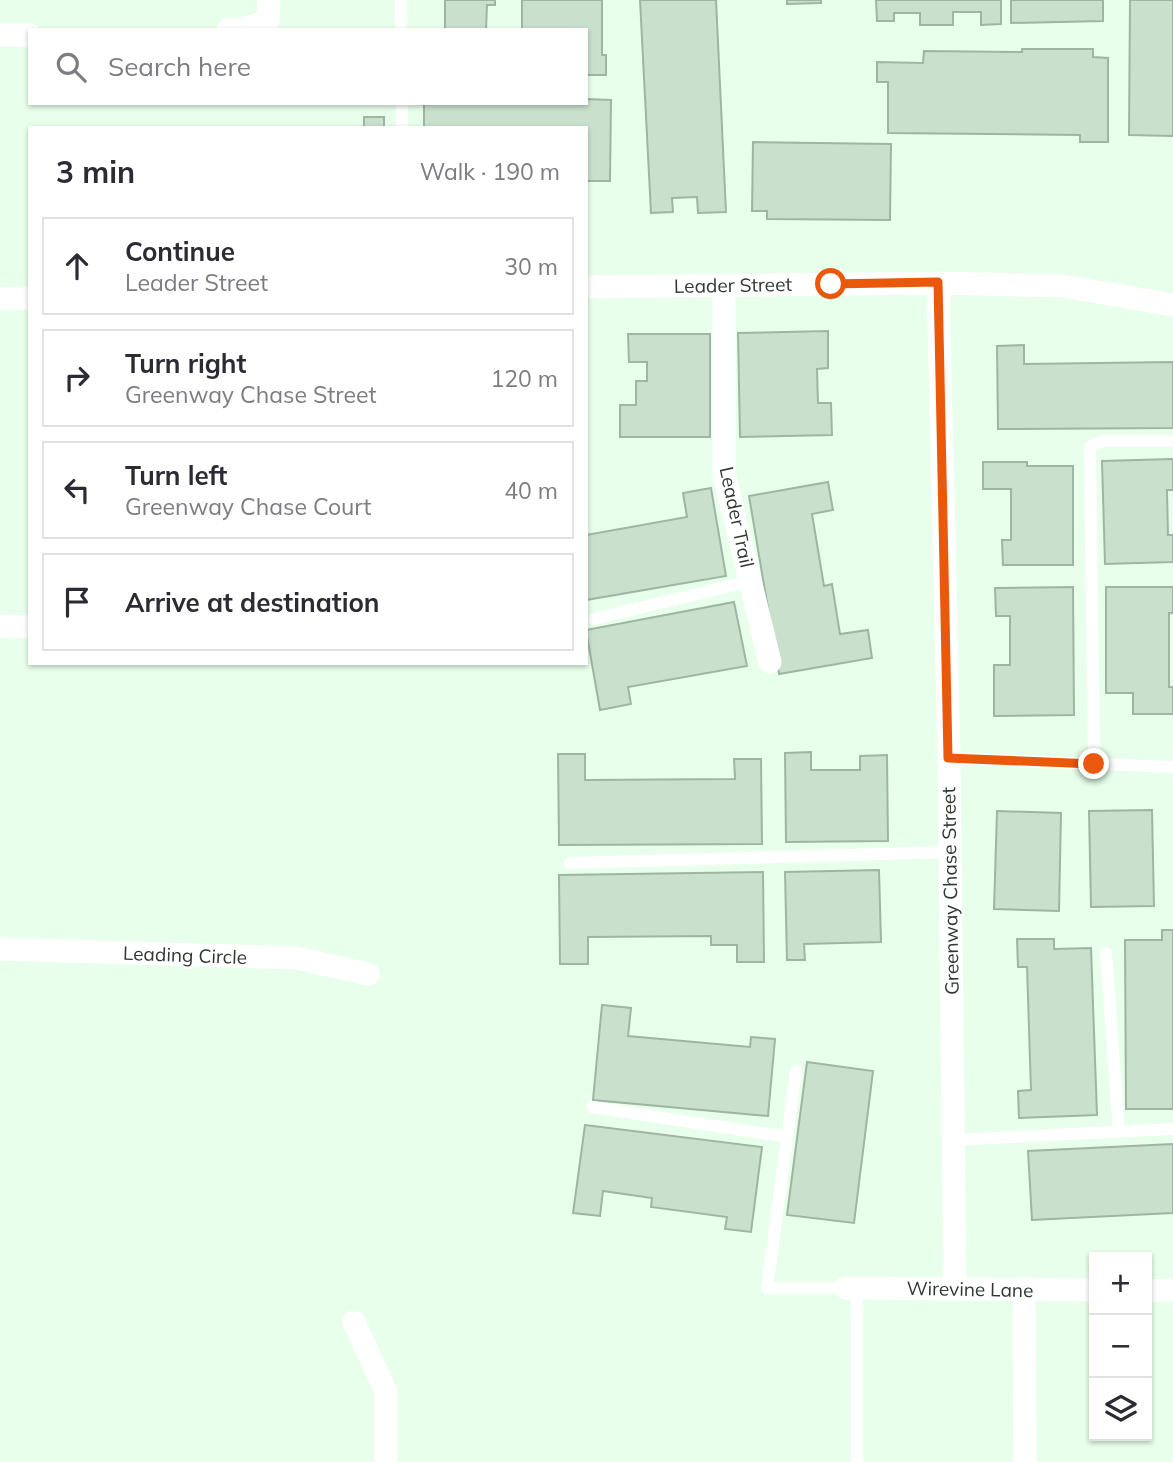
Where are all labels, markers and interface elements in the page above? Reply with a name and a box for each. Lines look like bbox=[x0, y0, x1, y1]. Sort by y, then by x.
search box bbox=[28, 28, 588, 105]
icon: search bbox=[52, 48, 90, 86]
text: Search here bbox=[108, 50, 251, 83]
text: 3 min bbox=[56, 153, 135, 191]
text: Walk · 190 m bbox=[420, 157, 560, 186]
text: Continue bbox=[125, 235, 235, 268]
icon: ahead bbox=[58, 247, 96, 285]
text: 30 m bbox=[504, 252, 558, 281]
text: Leader Street bbox=[125, 268, 268, 297]
route start bbox=[815, 268, 846, 299]
street label: Leader Street bbox=[674, 272, 793, 298]
text: Turn right bbox=[125, 347, 246, 380]
icon: right bbox=[58, 359, 96, 397]
text: 120 m bbox=[490, 364, 558, 393]
text: Greenway Chase Street bbox=[125, 380, 377, 409]
text: Turn left bbox=[125, 459, 227, 492]
street label: Leader Trail bbox=[715, 464, 759, 570]
icon: left bbox=[58, 471, 96, 509]
text: 40 m bbox=[504, 476, 558, 505]
text: Greenway Chase Court bbox=[125, 492, 371, 521]
icon: arrive bbox=[58, 583, 96, 621]
text: Arrive at destination bbox=[125, 586, 380, 619]
route end bbox=[1078, 748, 1109, 779]
street label: Greenway Chase Street bbox=[936, 787, 964, 995]
street label: Leading Circle bbox=[123, 941, 247, 969]
map controls bbox=[1089, 1252, 1152, 1441]
button: + bbox=[1089, 1252, 1152, 1315]
street label: Wirevine Lane bbox=[906, 1276, 1034, 1302]
button: − bbox=[1089, 1315, 1152, 1378]
button: layers bbox=[1089, 1378, 1152, 1441]

